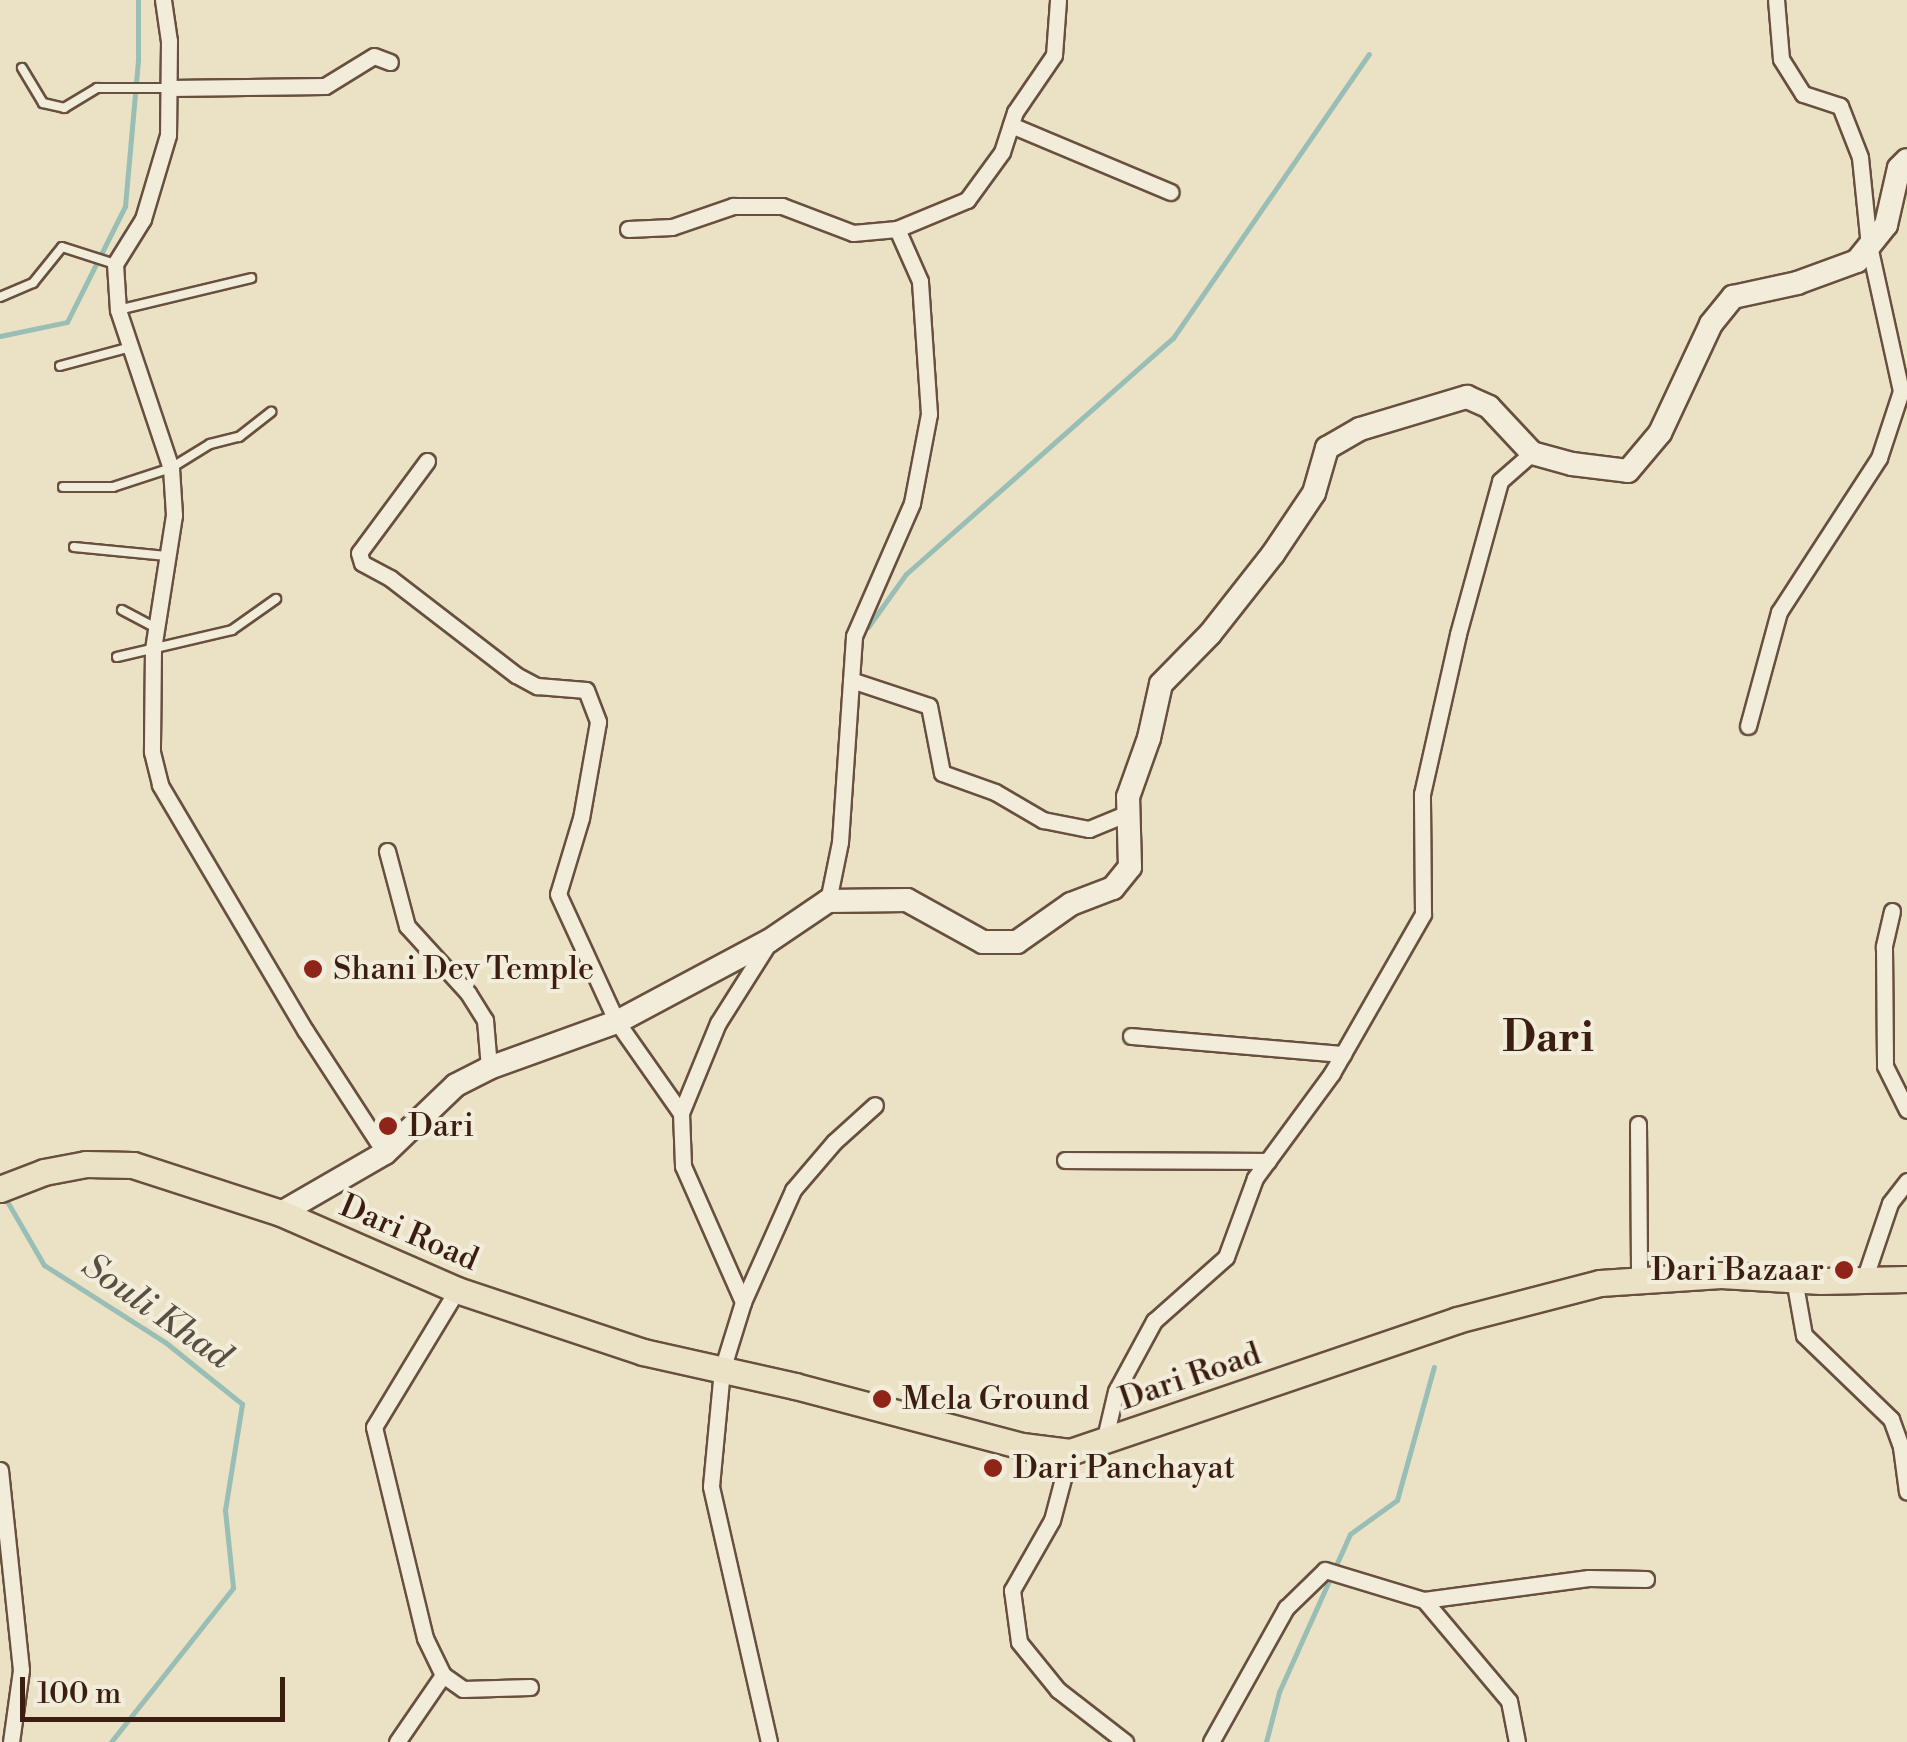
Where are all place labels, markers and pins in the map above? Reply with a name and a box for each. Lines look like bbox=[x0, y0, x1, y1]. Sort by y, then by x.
place label: Shani Dev Temple bbox=[333, 950, 594, 988]
marker: Shani Dev Temple bbox=[302, 958, 324, 980]
place label: Dari bbox=[408, 1107, 474, 1145]
marker: Dari bbox=[377, 1115, 399, 1137]
place label: Dari Bazaar bbox=[1651, 1251, 1824, 1289]
marker: Dari Bazaar bbox=[1833, 1259, 1855, 1281]
place label: Mela Ground bbox=[902, 1380, 1089, 1418]
marker: Mela Ground bbox=[871, 1388, 893, 1410]
place label: Dari Panchayat bbox=[1013, 1449, 1235, 1487]
marker: Dari Panchayat bbox=[982, 1457, 1004, 1479]

